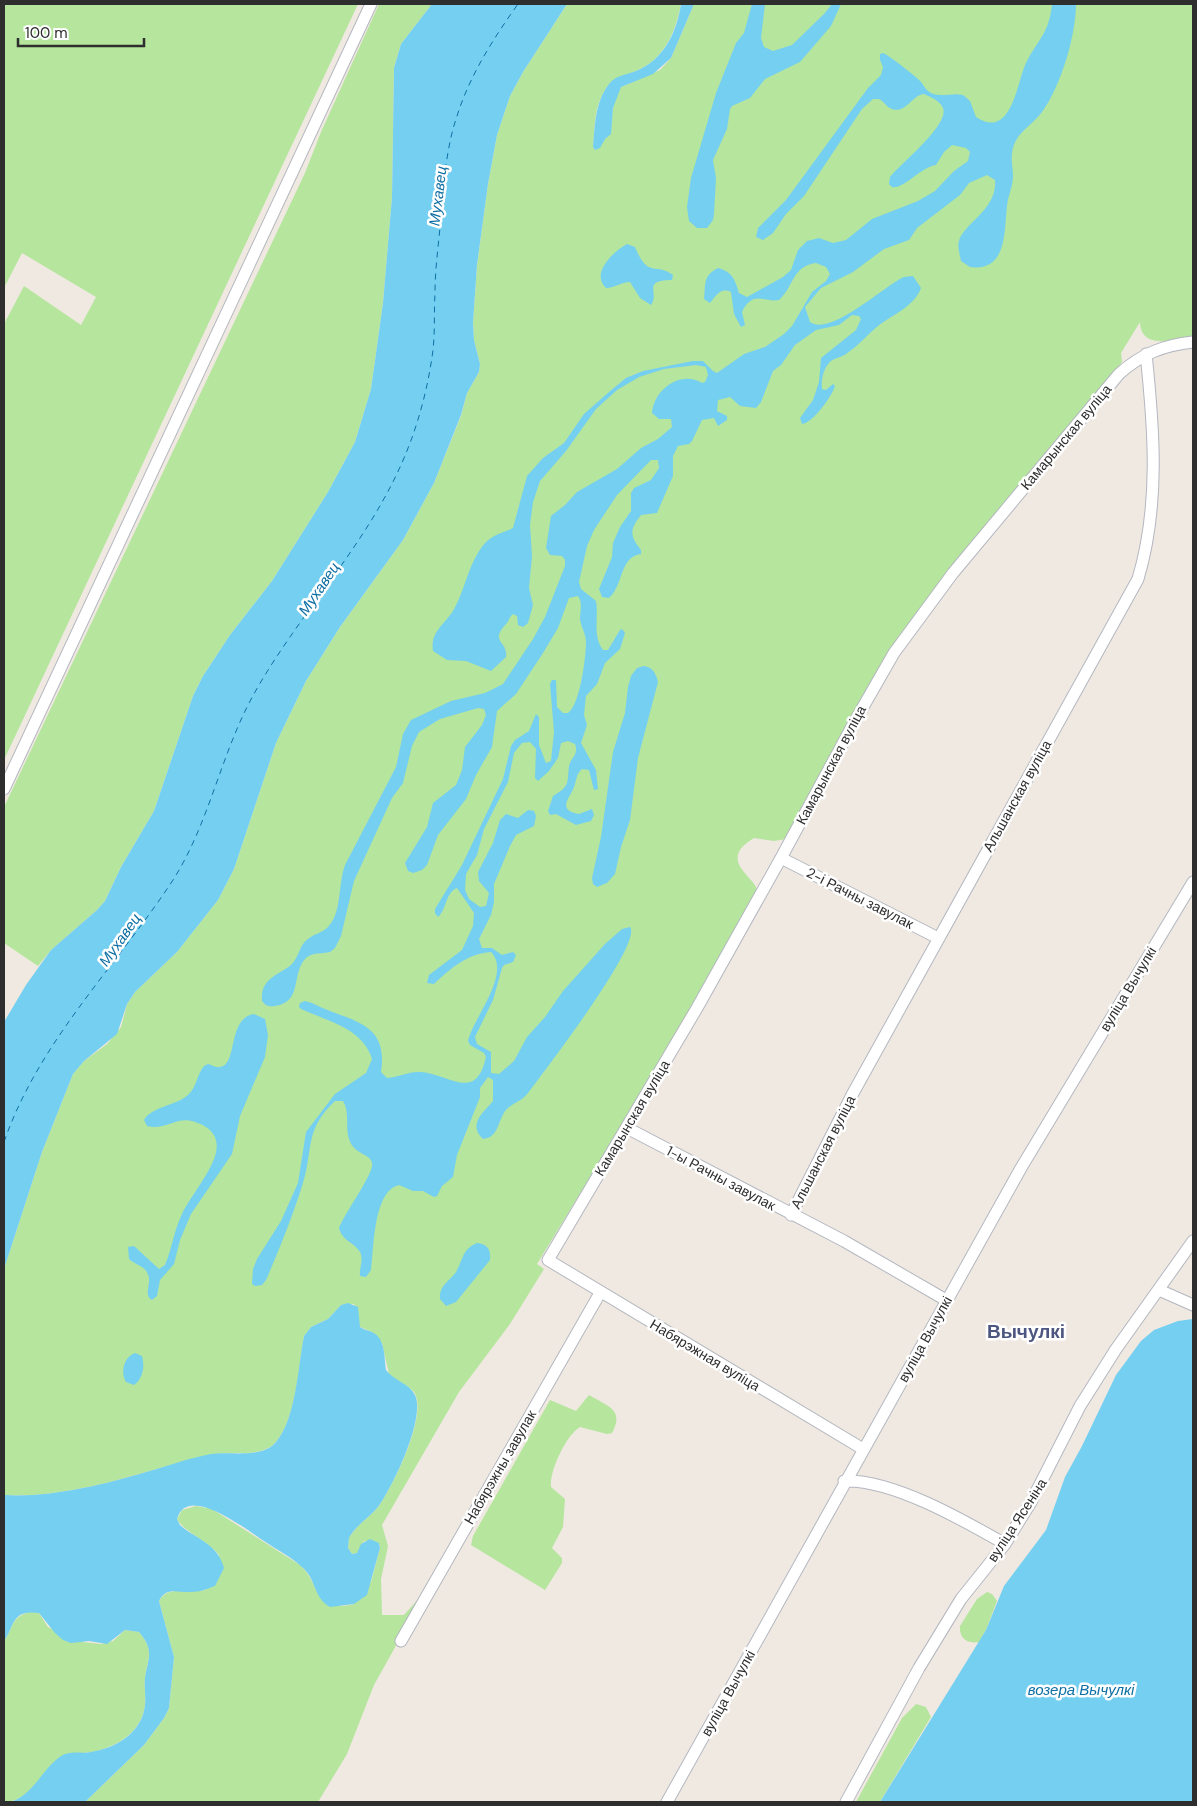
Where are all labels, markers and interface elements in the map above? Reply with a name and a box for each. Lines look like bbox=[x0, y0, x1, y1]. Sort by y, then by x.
scale bar bbox=[18, 15, 144, 47]
text: 100 m bbox=[25, 23, 68, 43]
water label: Мухавец bbox=[424, 164, 452, 227]
street label: Камарынская вуліца bbox=[1017, 380, 1116, 493]
water label: Мухавец bbox=[294, 558, 344, 620]
street label: Камарынская вуліца bbox=[792, 702, 870, 828]
street label: Альшанская вуліца bbox=[979, 737, 1055, 855]
street label: 2-і Рачны завулак bbox=[803, 863, 917, 933]
water label: Мухавец bbox=[95, 909, 146, 970]
street label: вуліца Вычулкі bbox=[1096, 943, 1160, 1035]
street label: Камарынская вуліца bbox=[590, 1056, 674, 1179]
street label: Альшанская вуліца bbox=[787, 1092, 859, 1212]
street label: 1-ы Рачны завулак bbox=[663, 1142, 779, 1215]
street label: вуліца Вычулкі bbox=[894, 1293, 956, 1385]
street label: Набярэжная вуліца bbox=[647, 1315, 763, 1395]
district label: Вычулкі bbox=[987, 1319, 1065, 1344]
street label: Набярэжны завулак bbox=[460, 1406, 541, 1527]
street label: вуліца Ясеніна bbox=[983, 1475, 1051, 1565]
street label: вуліца Вычулкі bbox=[697, 1647, 759, 1739]
water label: возера Вычулкі bbox=[1028, 1680, 1135, 1700]

